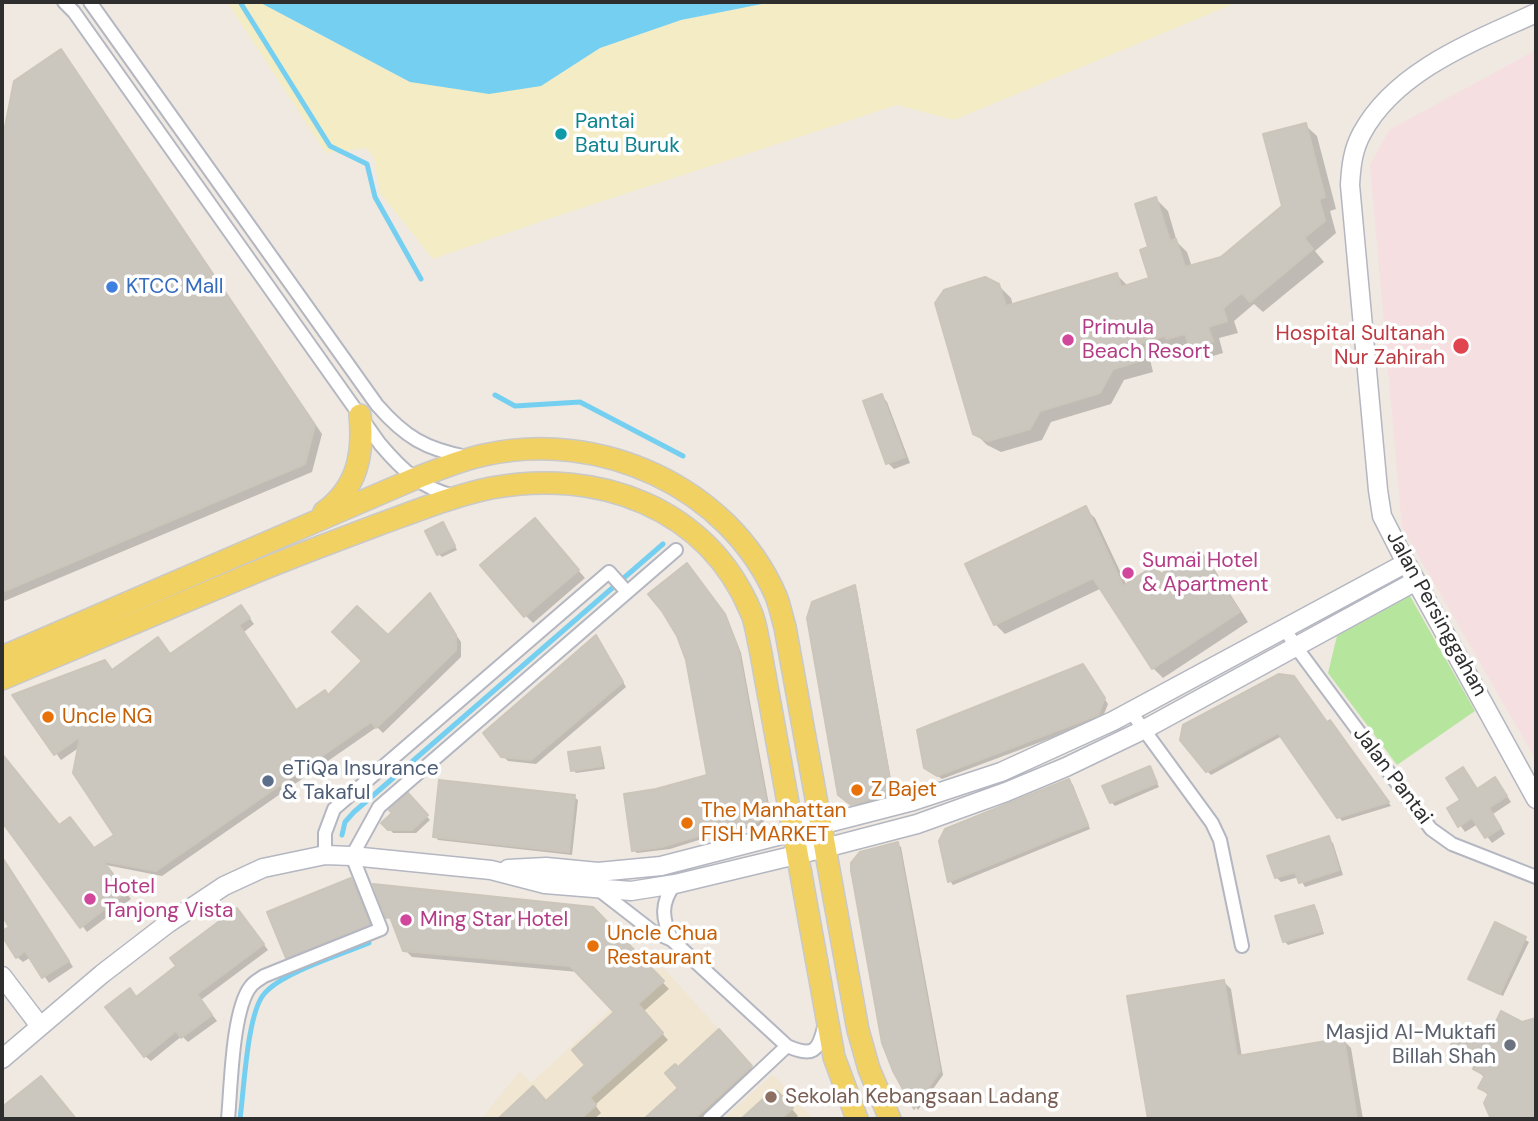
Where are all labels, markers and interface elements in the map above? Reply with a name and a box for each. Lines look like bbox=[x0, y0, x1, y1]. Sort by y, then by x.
place label: Pantai Batu Buruk bbox=[575, 109, 680, 159]
marker: Pantai Batu Buruk bbox=[553, 126, 569, 142]
place label: KTCC Mall bbox=[126, 274, 223, 300]
marker: KTCC Mall bbox=[104, 279, 120, 295]
place label: Primula Beach Resort bbox=[1082, 315, 1210, 365]
place label: Hospital Sultanah Nur Zahirah bbox=[1275, 321, 1445, 371]
marker: Primula Beach Resort bbox=[1060, 332, 1076, 348]
marker: Hospital Sultanah Nur Zahirah bbox=[1451, 336, 1471, 356]
street label: Jalan Persinggahan bbox=[1380, 527, 1492, 701]
place label: Sumai Hotel & Apartment bbox=[1142, 548, 1268, 598]
marker: Sumai Hotel & Apartment bbox=[1120, 565, 1136, 581]
place label: Uncle NG bbox=[62, 704, 152, 730]
marker: Uncle NG bbox=[40, 709, 56, 725]
street label: Jalan Pantai bbox=[1347, 722, 1437, 830]
place label: eTiQa Insurance & Takaful bbox=[282, 756, 439, 806]
marker: eTiQa Insurance & Takaful bbox=[260, 773, 276, 789]
place label: Z Bajet bbox=[871, 777, 937, 803]
marker: Z Bajet bbox=[849, 782, 865, 798]
place label: The Manhattan FISH MARKET bbox=[701, 798, 847, 848]
marker: The Manhattan FISH MARKET bbox=[679, 815, 695, 831]
place label: Hotel Tanjong Vista bbox=[104, 874, 233, 924]
marker: Hotel Tanjong Vista bbox=[82, 891, 98, 907]
place label: Ming Star Hotel bbox=[420, 907, 568, 933]
marker: Ming Star Hotel bbox=[398, 912, 414, 928]
place label: Uncle Chua Restaurant bbox=[607, 921, 718, 971]
marker: Uncle Chua Restaurant bbox=[585, 938, 601, 954]
place label: Masjid Al-Muktafi Billah Shah bbox=[1326, 1020, 1496, 1070]
marker: Masjid Al-Muktafi Billah Shah bbox=[1502, 1037, 1518, 1053]
place label: Sekolah Kebangsaan Ladang bbox=[785, 1084, 1059, 1110]
marker: Sekolah Kebangsaan Ladang bbox=[763, 1089, 779, 1105]

